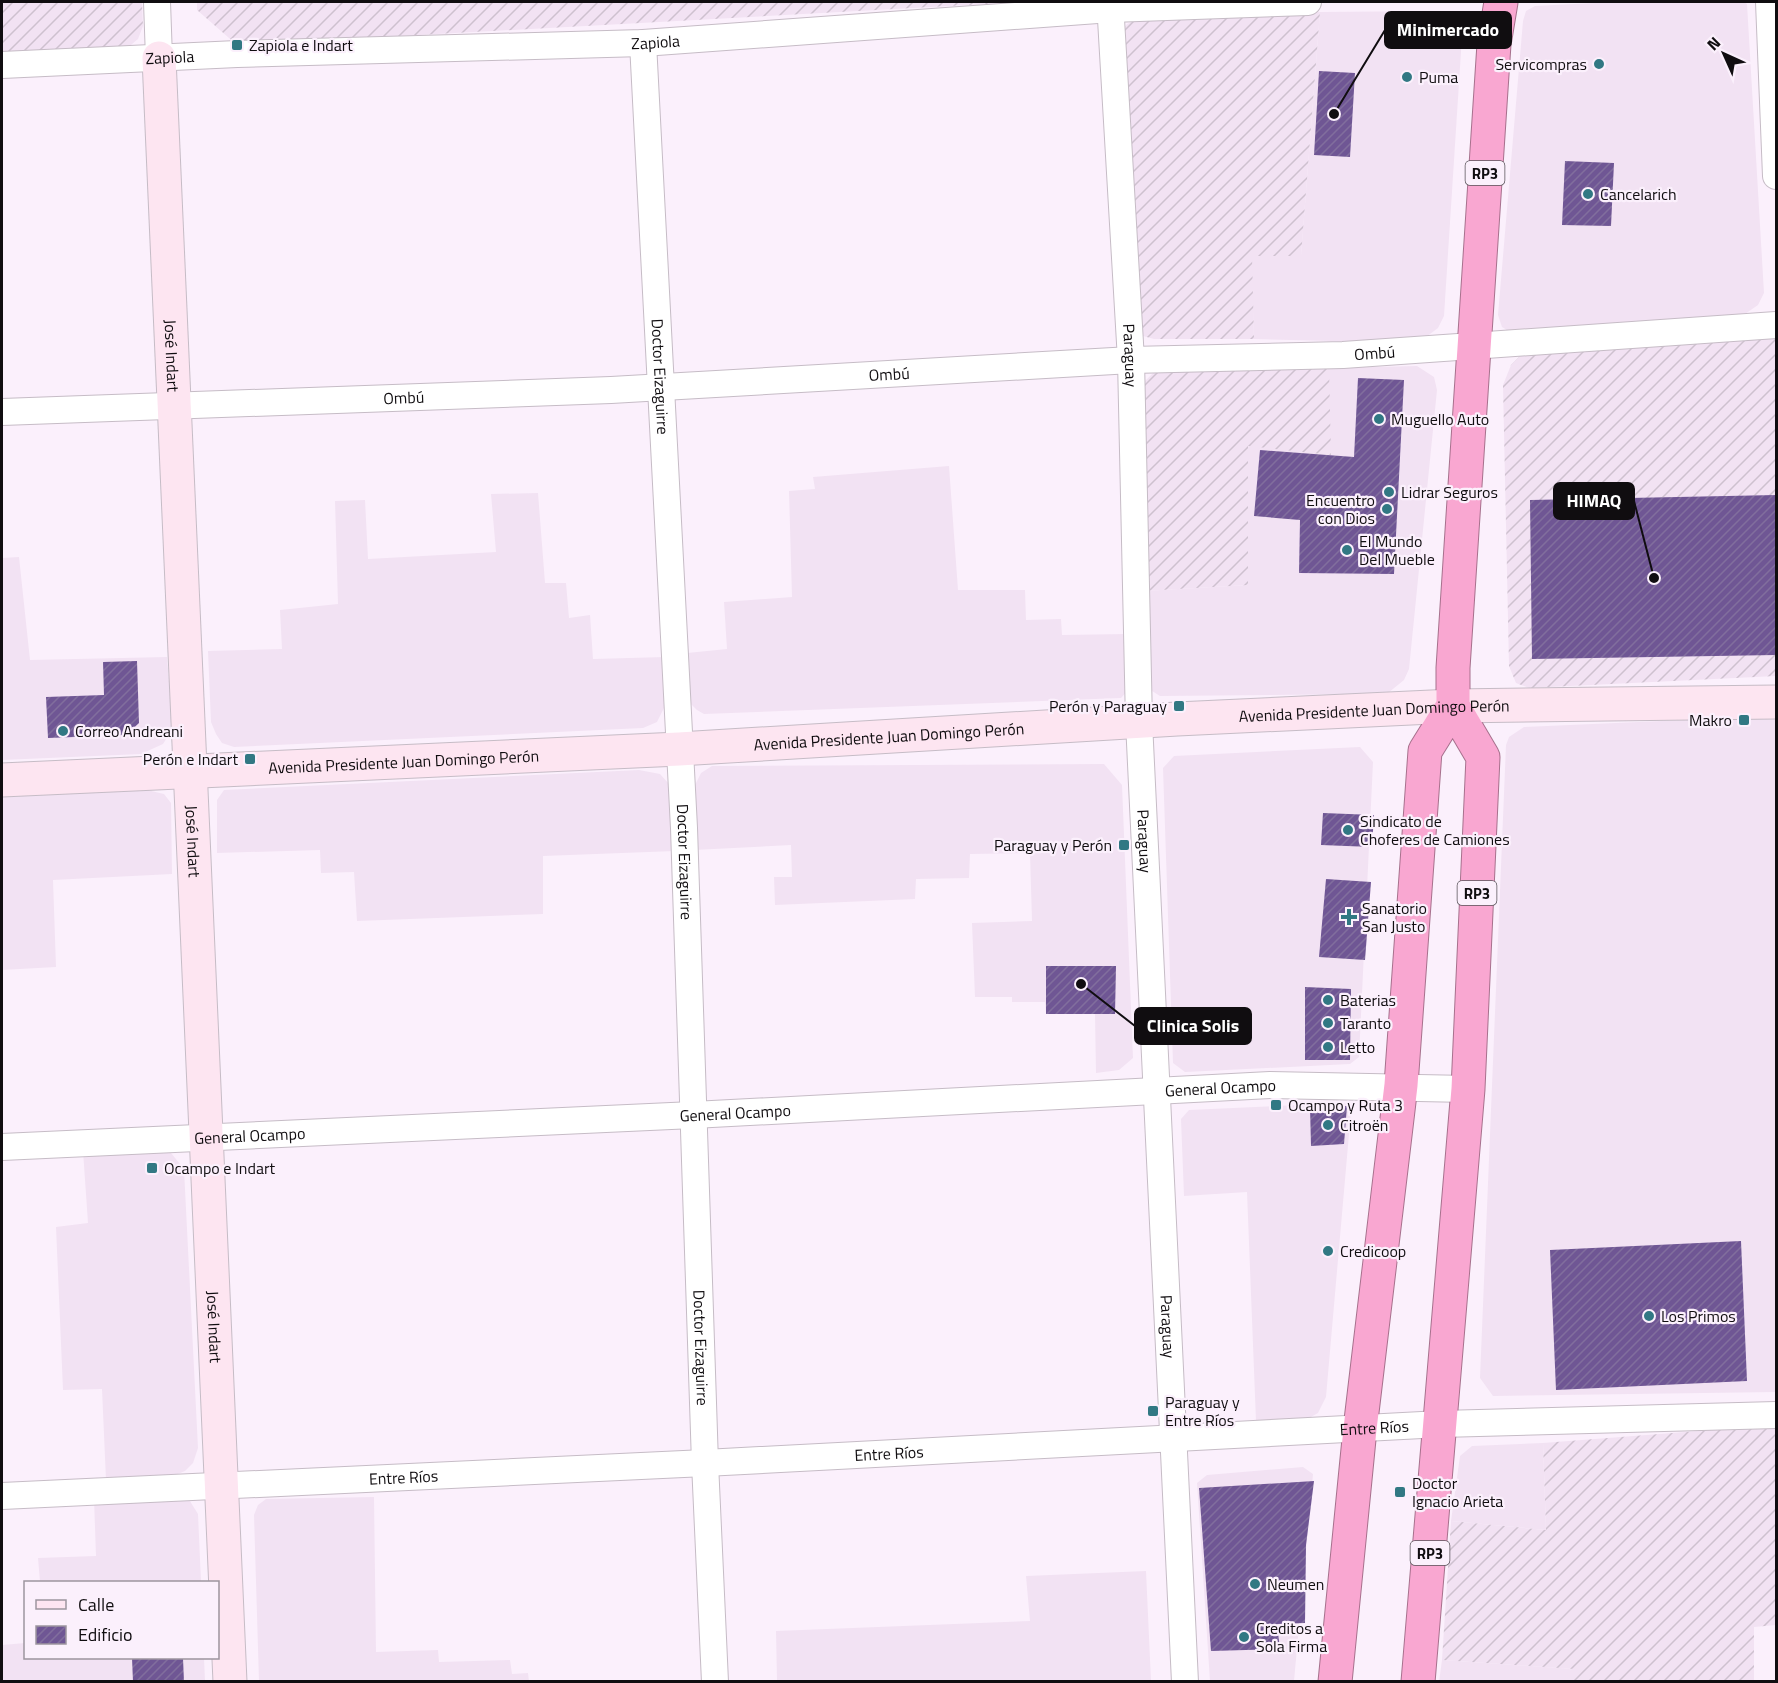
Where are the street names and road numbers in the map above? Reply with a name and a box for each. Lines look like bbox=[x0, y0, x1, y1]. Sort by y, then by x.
street label: Zapiola bbox=[631, 28, 681, 55]
street label: Zapiola bbox=[145, 44, 195, 70]
road number: RP3 bbox=[1466, 161, 1504, 185]
street label: Doctor Eizaguirre bbox=[645, 318, 675, 435]
street label: José Indart bbox=[158, 319, 186, 393]
street label: Paraguay bbox=[1117, 323, 1144, 388]
street label: Ombú bbox=[1353, 339, 1396, 366]
street label: Ombú bbox=[868, 361, 910, 387]
street label: Ombú bbox=[383, 385, 425, 410]
street label: Avenida Presidente Juan Domingo Perón bbox=[1238, 693, 1510, 728]
street label: Avenida Presidente Juan Domingo Perón bbox=[753, 716, 1025, 756]
street label: Avenida Presidente Juan Domingo Perón bbox=[268, 743, 540, 780]
street label: Doctor Eizaguirre bbox=[671, 803, 699, 920]
street label: José Indart bbox=[180, 805, 207, 878]
street label: Paraguay bbox=[1131, 809, 1158, 874]
road number: RP3 bbox=[1458, 881, 1496, 905]
street label: General Ocampo bbox=[1164, 1073, 1276, 1102]
street label: General Ocampo bbox=[679, 1098, 791, 1128]
street label: General Ocampo bbox=[194, 1121, 306, 1150]
street label: Doctor Eizaguirre bbox=[687, 1289, 715, 1406]
street label: José Indart bbox=[201, 1290, 228, 1364]
street label: Paraguay bbox=[1154, 1294, 1181, 1359]
street label: Entre Ríos bbox=[1339, 1414, 1410, 1441]
street label: Entre Ríos bbox=[854, 1439, 924, 1467]
street label: Entre Ríos bbox=[368, 1464, 439, 1491]
road number: RP3 bbox=[1410, 1541, 1450, 1565]

